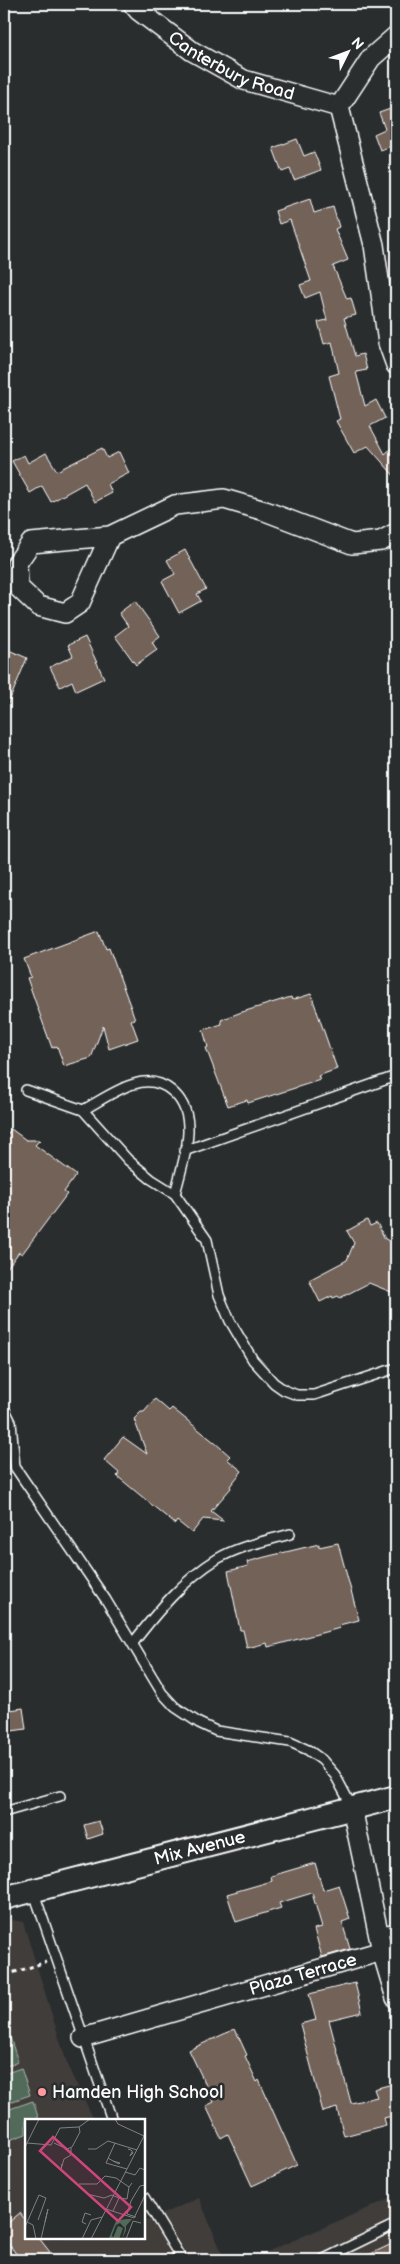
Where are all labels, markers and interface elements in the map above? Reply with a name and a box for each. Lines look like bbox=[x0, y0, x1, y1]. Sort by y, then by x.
street label: Canterbury Road bbox=[164, 27, 297, 104]
north arrow bbox=[322, 28, 372, 78]
text: N bbox=[347, 34, 367, 53]
street label: Mix Avenue bbox=[152, 1826, 248, 1869]
street label: Plaza Terrace bbox=[247, 1948, 359, 2000]
place label: Hamden High School bbox=[52, 2082, 223, 2103]
marker: Hamden High School bbox=[36, 2086, 48, 2098]
inset map bbox=[25, 2119, 145, 2239]

